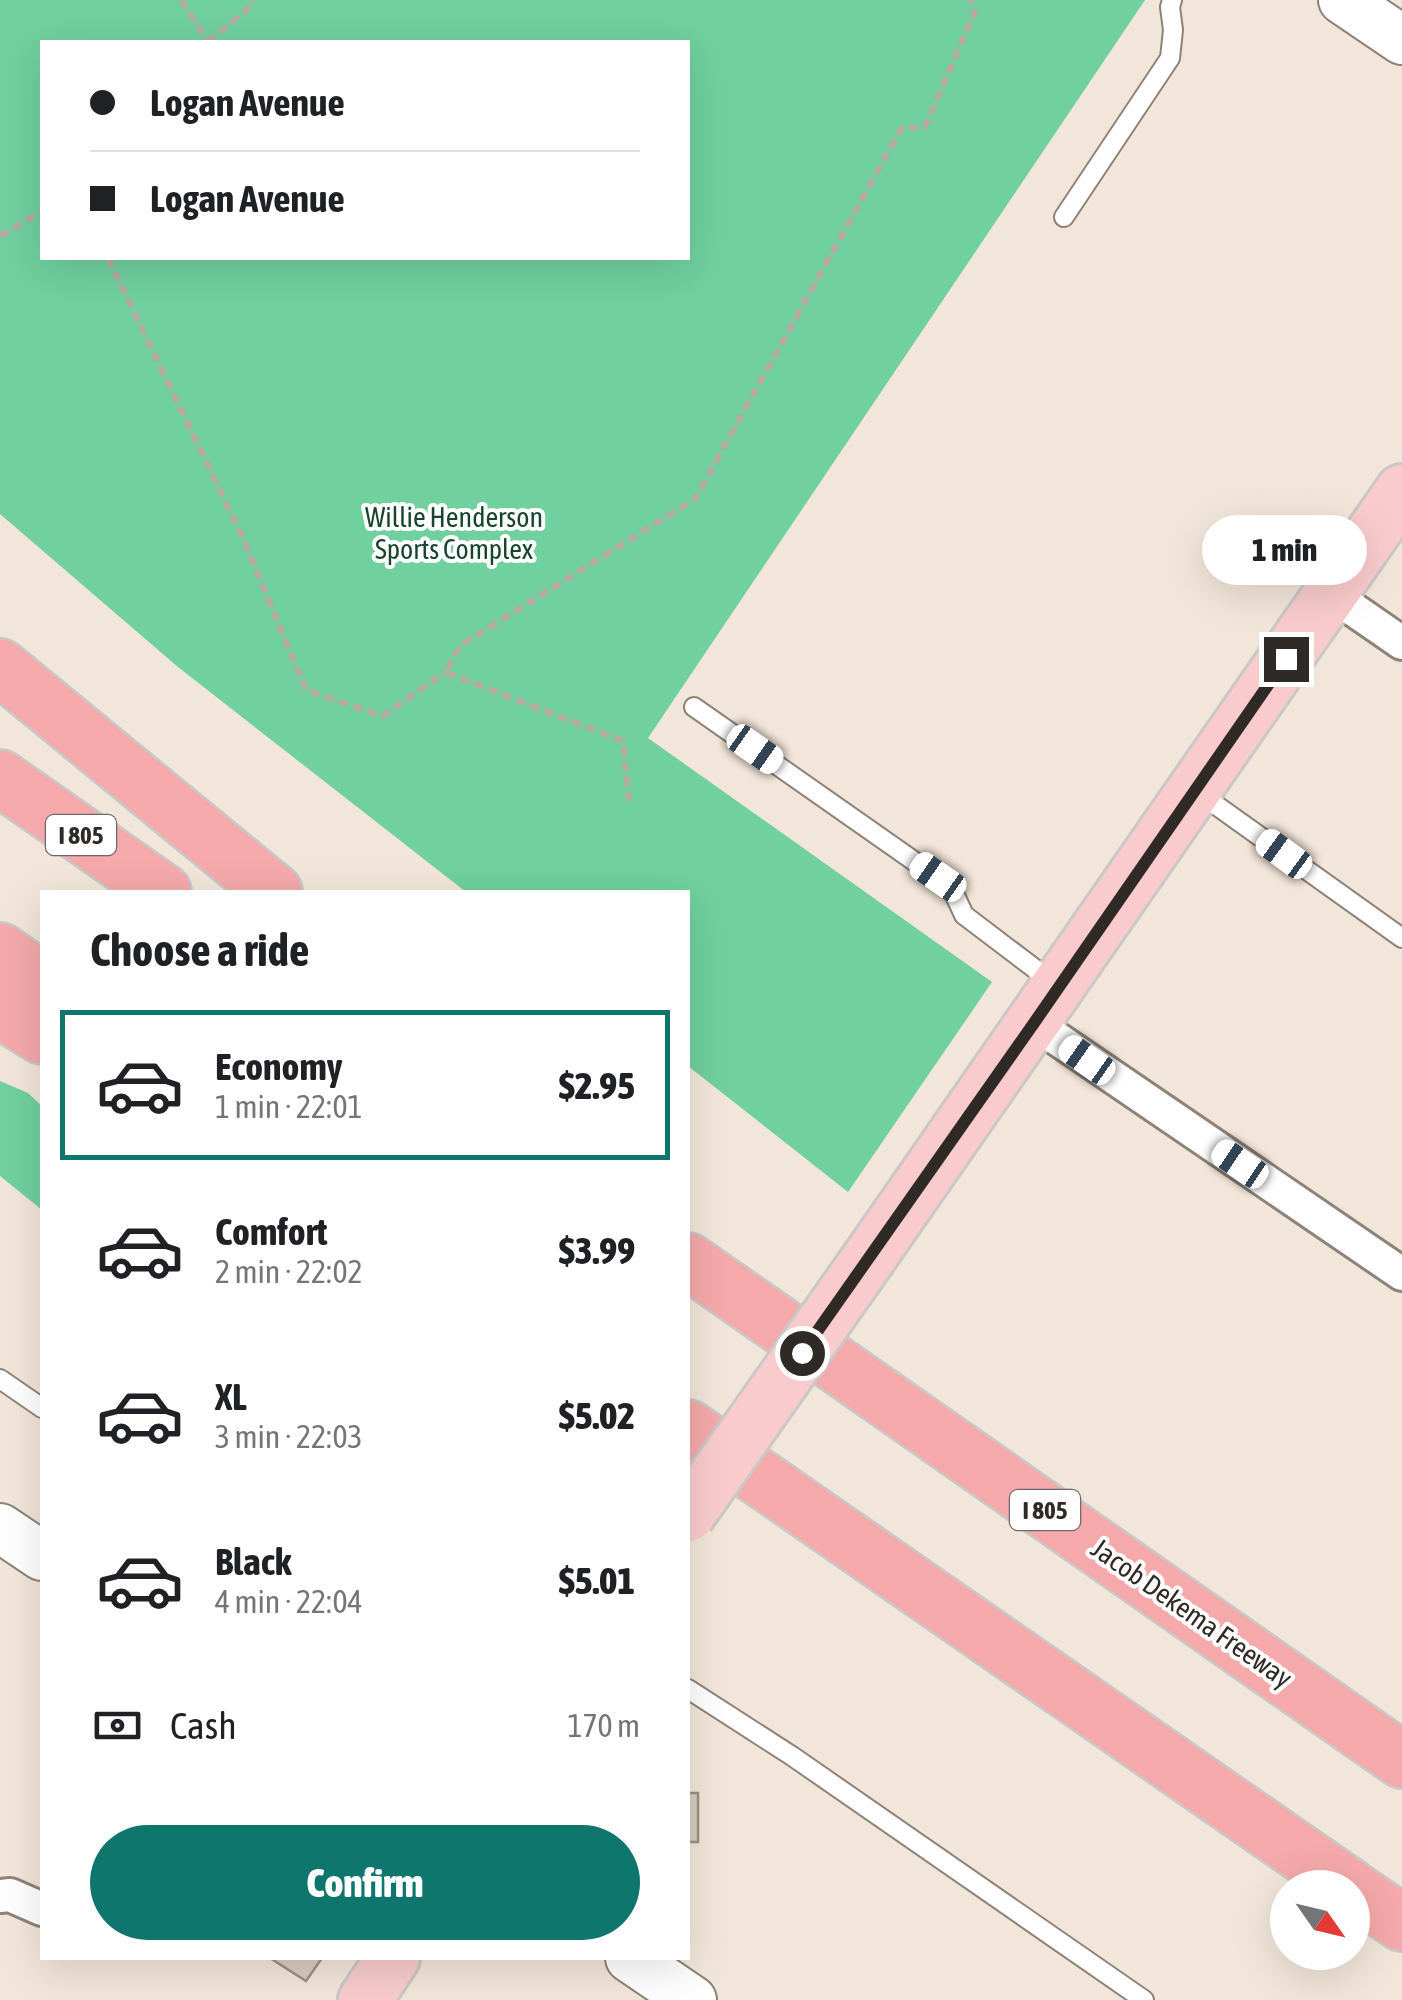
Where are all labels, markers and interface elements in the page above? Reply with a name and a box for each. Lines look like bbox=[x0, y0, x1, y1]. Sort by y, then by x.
text: Logan Avenue bbox=[150, 81, 345, 124]
text: Logan Avenue bbox=[150, 177, 345, 220]
park label: Willie Henderson Sports Complex bbox=[365, 501, 543, 565]
callout: 1 min bbox=[1204, 514, 1368, 584]
text: 1 min bbox=[1252, 531, 1317, 568]
route end bbox=[1264, 637, 1309, 682]
car bbox=[722, 720, 788, 778]
road number: I 805 bbox=[46, 815, 116, 855]
car bbox=[1251, 824, 1317, 884]
car bbox=[905, 848, 971, 906]
text: Choose a ride bbox=[90, 924, 309, 976]
car bbox=[1054, 1031, 1120, 1089]
icon: car bbox=[95, 1040, 185, 1130]
text: Economy bbox=[215, 1045, 342, 1088]
text: $2.95 bbox=[559, 1064, 635, 1107]
text: 1 min · 22:01 bbox=[215, 1088, 362, 1125]
car bbox=[1207, 1135, 1273, 1193]
icon: car bbox=[95, 1205, 185, 1295]
text: Comfort bbox=[215, 1210, 327, 1253]
text: $3.99 bbox=[559, 1229, 635, 1272]
text: 2 min · 22:02 bbox=[215, 1253, 362, 1290]
route start bbox=[780, 1331, 825, 1376]
icon: car bbox=[95, 1370, 185, 1460]
text: XL bbox=[215, 1375, 247, 1418]
text: $5.02 bbox=[559, 1394, 635, 1437]
text: 3 min · 22:03 bbox=[215, 1418, 362, 1455]
road number: I 805 bbox=[1010, 1490, 1080, 1530]
street label: Jacob Dekema Freeway bbox=[1086, 1532, 1298, 1694]
icon: car bbox=[95, 1535, 185, 1625]
text: Black bbox=[215, 1540, 292, 1583]
text: $5.01 bbox=[559, 1559, 635, 1602]
text: 4 min · 22:04 bbox=[215, 1583, 362, 1620]
icon: cash bbox=[90, 1698, 145, 1753]
text: Cash bbox=[170, 1704, 237, 1747]
text: 170 m bbox=[567, 1707, 640, 1744]
button: Confirm bbox=[90, 1825, 640, 1940]
north arrow bbox=[1270, 1870, 1370, 1970]
map controls bbox=[1270, 1870, 1370, 1970]

